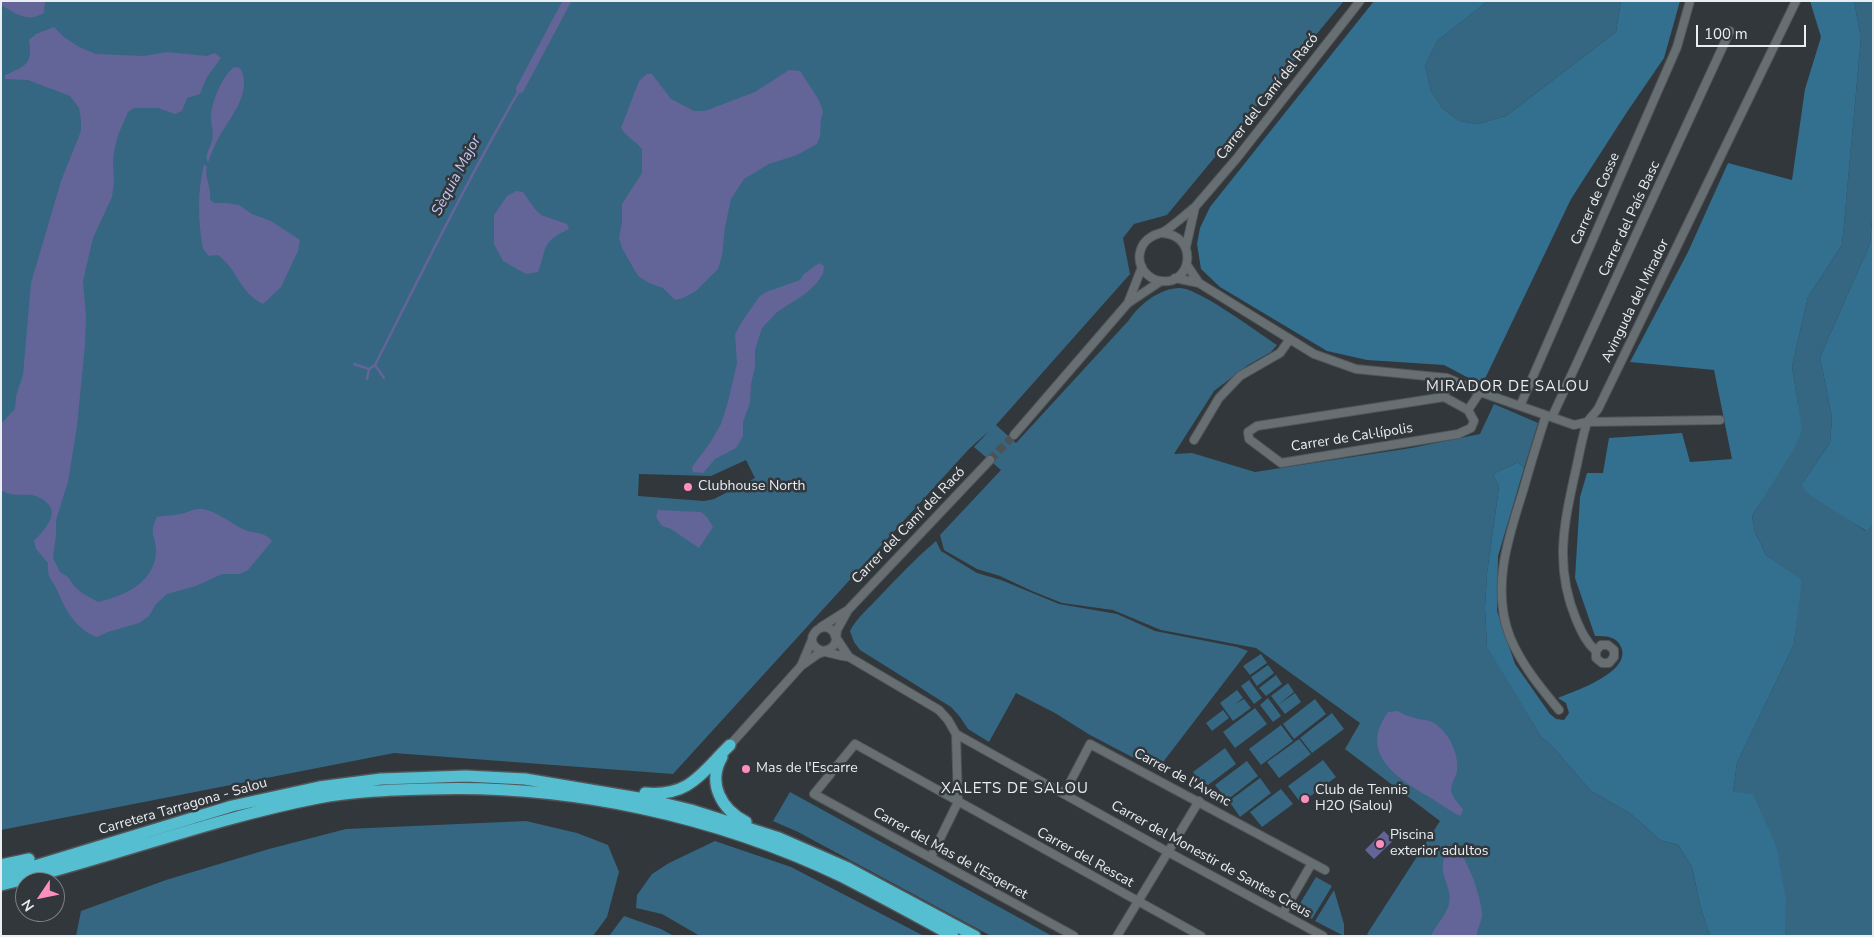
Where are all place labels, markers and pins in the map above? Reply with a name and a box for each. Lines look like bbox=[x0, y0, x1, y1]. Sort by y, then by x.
place label: Clubhouse North bbox=[698, 479, 805, 495]
marker: Clubhouse North bbox=[682, 481, 694, 493]
place label: Mas de l'Escarre bbox=[756, 761, 858, 777]
marker: Mas de l'Escarre bbox=[740, 763, 752, 775]
place label: Club de Tennis H2O (Salou) bbox=[1315, 783, 1408, 816]
marker: Club de Tennis H2O (Salou) bbox=[1299, 793, 1311, 805]
place label: Piscina exterior adultos bbox=[1390, 828, 1488, 860]
marker: Piscina exterior adultos bbox=[1374, 838, 1386, 850]

